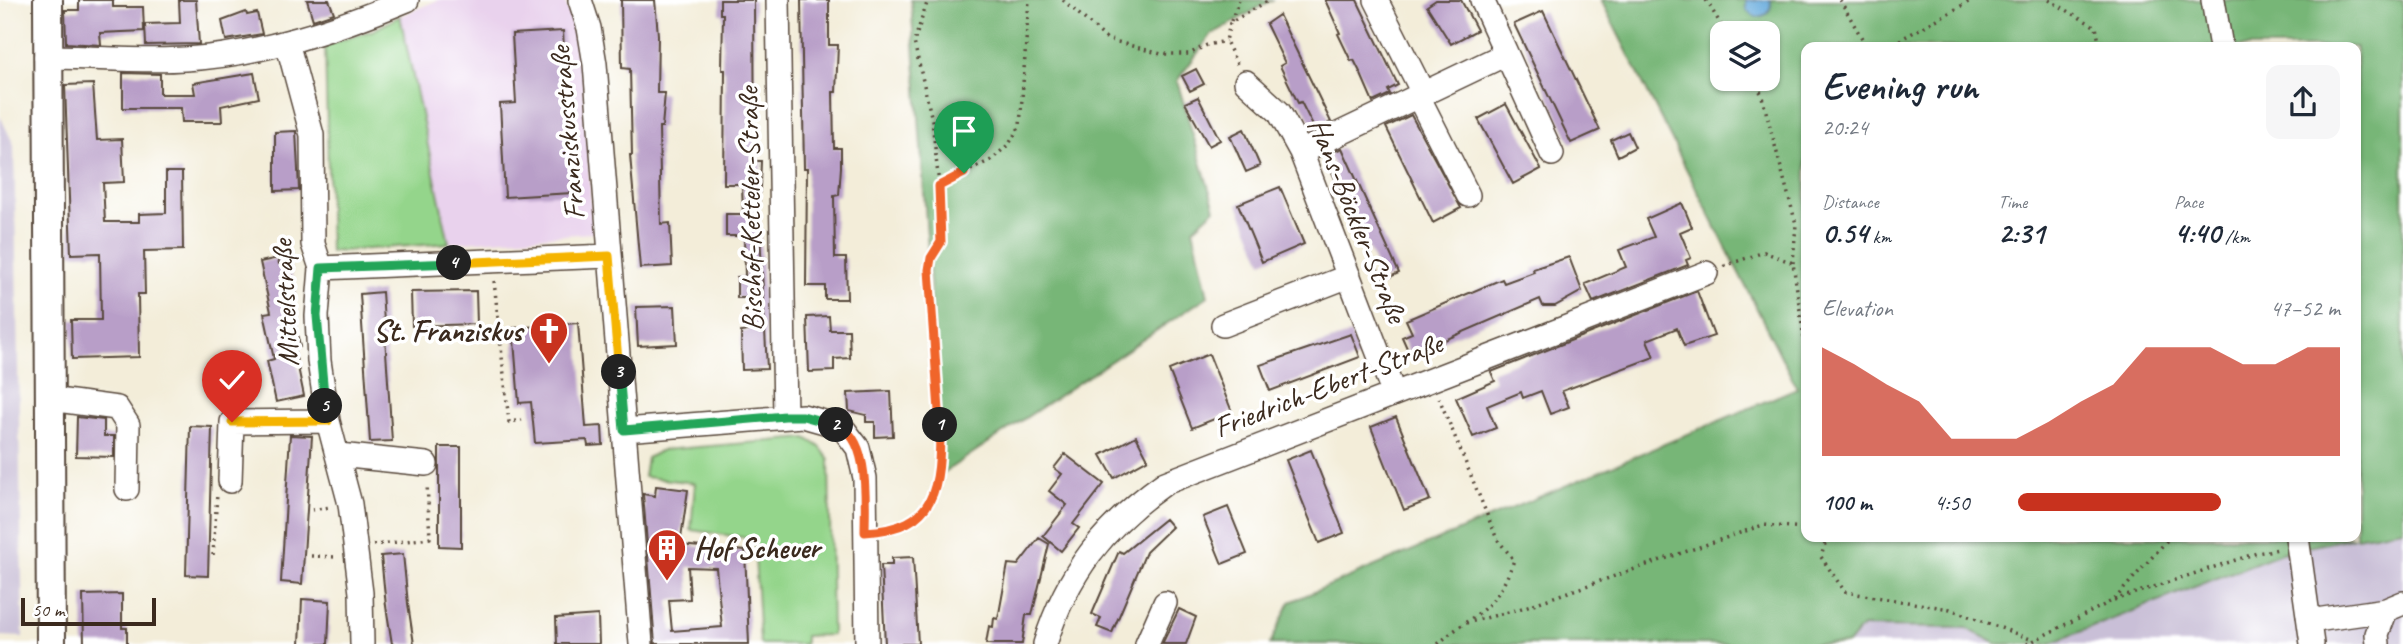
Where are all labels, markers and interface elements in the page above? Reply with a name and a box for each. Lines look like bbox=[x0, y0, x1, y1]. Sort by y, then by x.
map controls bbox=[1710, 21, 1780, 91]
button: layers bbox=[1710, 21, 1780, 91]
street label: Franziskusstraße bbox=[540, 42, 594, 221]
text: Evening run bbox=[1822, 63, 1978, 110]
button: share bbox=[2266, 65, 2340, 139]
street label: Bischof-Ketteler-Straße bbox=[729, 84, 771, 331]
pin bbox=[934, 101, 994, 173]
icon: arrive bbox=[945, 112, 983, 150]
street label: Hans-Böckler-Straße bbox=[1300, 112, 1417, 330]
text: 20:24 bbox=[1822, 113, 1868, 142]
text: Distance bbox=[1822, 190, 1879, 214]
text: Time bbox=[1998, 190, 2027, 214]
text: Pace bbox=[2174, 190, 2203, 214]
text: 0.54 bbox=[1822, 214, 1868, 252]
text: 2:31 bbox=[1998, 214, 2044, 252]
text: 4:40 bbox=[2174, 214, 2220, 252]
text: km bbox=[1868, 225, 1891, 249]
text: /km bbox=[2220, 225, 2250, 249]
street label: Mittelstraße bbox=[263, 236, 307, 367]
pin: 4 bbox=[436, 246, 472, 280]
text: 4 bbox=[449, 250, 458, 274]
text: Elevation bbox=[1822, 294, 1893, 323]
text: 47–52 m bbox=[2270, 294, 2340, 323]
church icon: St. Franziskus bbox=[528, 310, 570, 365]
place label: St. Franziskus bbox=[373, 312, 525, 350]
street label: Friedrich-Ebert-Straße bbox=[1208, 323, 1450, 446]
pin bbox=[202, 350, 262, 422]
pin: 3 bbox=[602, 354, 636, 390]
text: 3 bbox=[614, 359, 623, 383]
icon: check bbox=[213, 361, 251, 399]
pin: 5 bbox=[308, 388, 342, 424]
text: 5 bbox=[320, 393, 329, 417]
pin: 2 bbox=[818, 408, 854, 442]
pin: 1 bbox=[922, 408, 958, 442]
text: 2 bbox=[831, 412, 840, 436]
text: 1 bbox=[935, 412, 944, 436]
text: 100 m bbox=[1822, 488, 1872, 517]
text: 4:50 bbox=[1934, 488, 1970, 517]
building icon: Hof Scheuer bbox=[646, 527, 688, 582]
place label: Hof Scheuer bbox=[694, 529, 823, 567]
scale bar bbox=[21, 595, 156, 627]
text: 50 m bbox=[32, 598, 64, 622]

